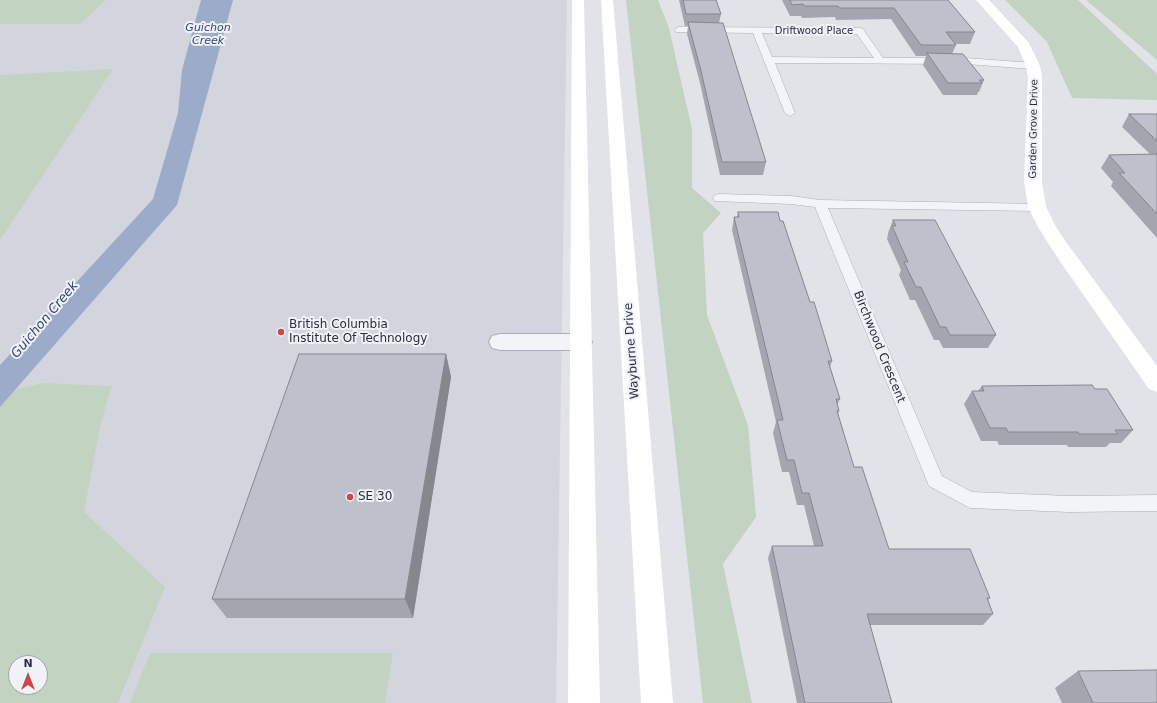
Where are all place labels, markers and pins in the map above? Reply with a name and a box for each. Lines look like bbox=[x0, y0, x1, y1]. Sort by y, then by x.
place label: British Columbia Institute Of Technology bbox=[289, 318, 427, 346]
marker: British Columbia Institute Of Technology bbox=[276, 327, 286, 337]
place label: SE 30 bbox=[358, 490, 392, 504]
marker: SE 30 bbox=[345, 492, 355, 502]

